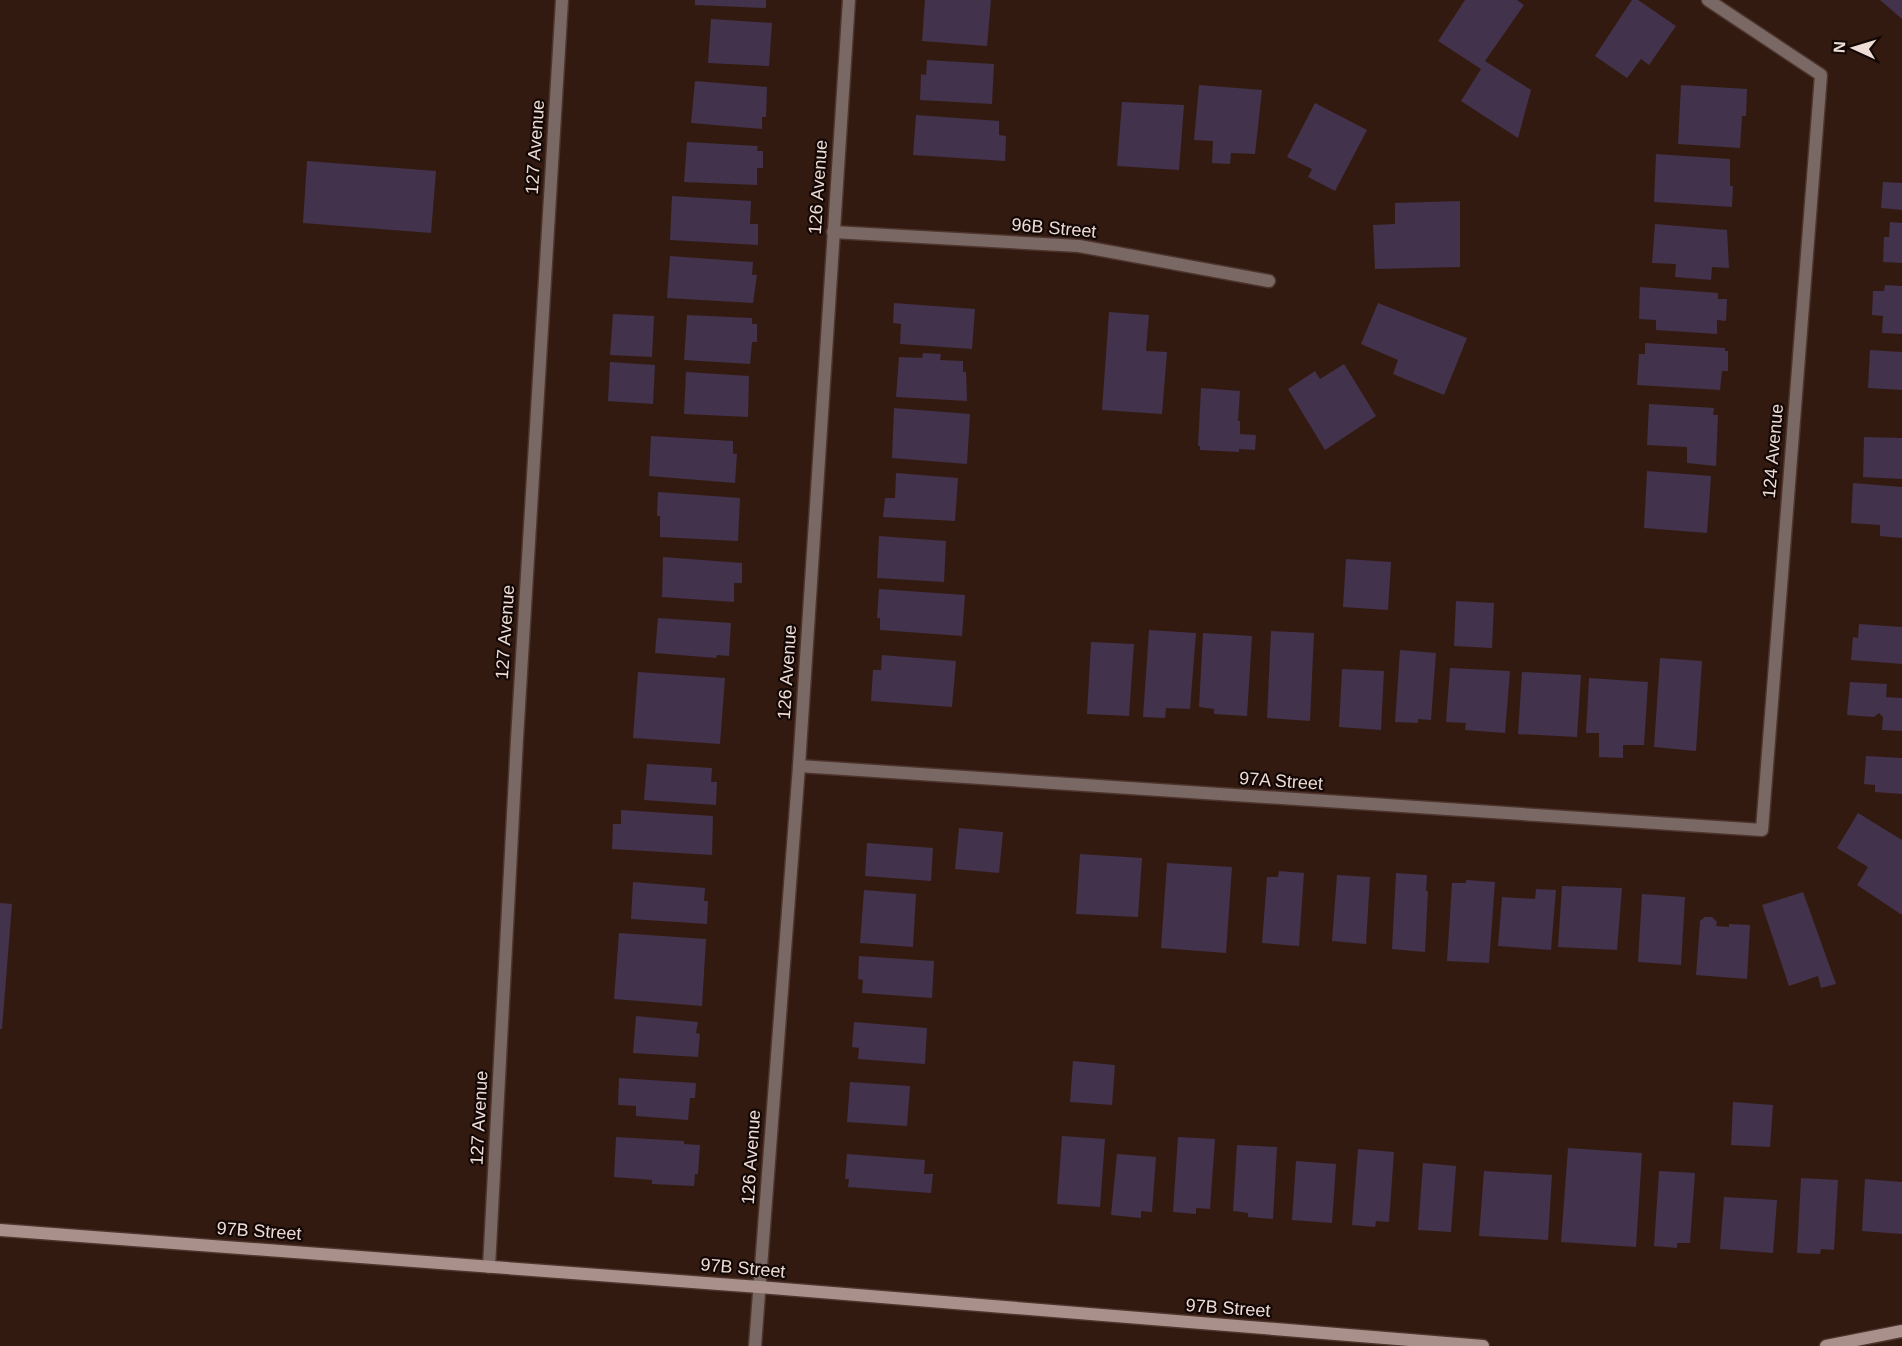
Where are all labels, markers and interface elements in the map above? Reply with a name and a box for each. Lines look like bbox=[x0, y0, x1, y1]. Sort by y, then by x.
north arrow bbox=[1824, 18, 1884, 78]
text: N bbox=[1831, 41, 1848, 53]
street label: 127 Avenue bbox=[522, 99, 548, 195]
street label: 126 Avenue bbox=[805, 139, 831, 235]
street label: 96B Street bbox=[1011, 214, 1097, 242]
street label: 124 Avenue bbox=[1759, 403, 1787, 499]
street label: 127 Avenue bbox=[492, 584, 518, 680]
street label: 126 Avenue bbox=[774, 624, 800, 720]
street label: 97A Street bbox=[1238, 768, 1324, 794]
street label: 127 Avenue bbox=[467, 1070, 491, 1166]
street label: 126 Avenue bbox=[738, 1109, 764, 1205]
street label: 97B Street bbox=[216, 1218, 302, 1244]
street label: 97B Street bbox=[700, 1254, 786, 1282]
street label: 97B Street bbox=[1185, 1295, 1271, 1321]

